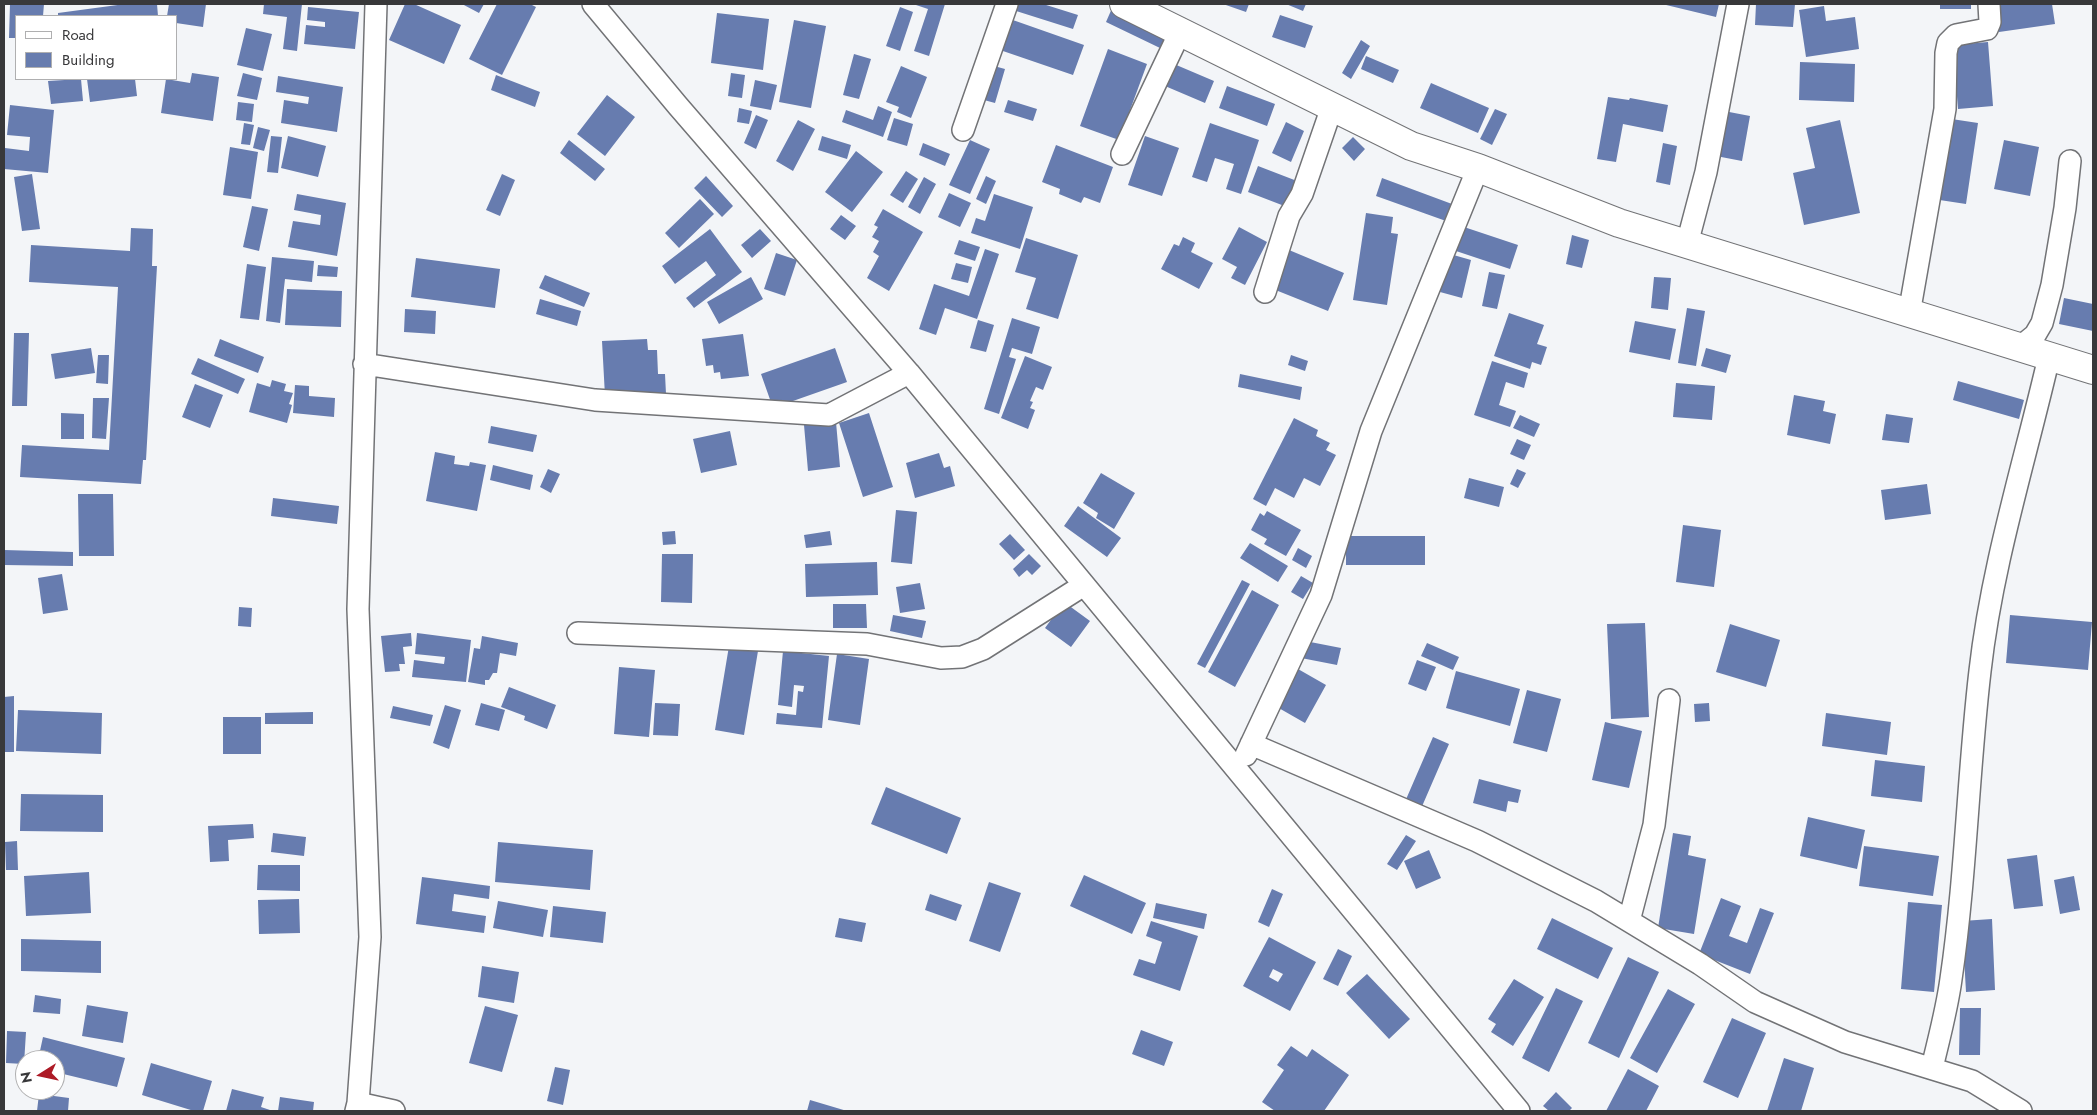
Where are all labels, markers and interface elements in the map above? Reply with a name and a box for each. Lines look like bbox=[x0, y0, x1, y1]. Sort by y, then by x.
legend bbox=[15, 15, 178, 80]
text: Road bbox=[62, 24, 94, 46]
text: Building bbox=[62, 49, 114, 71]
north arrow bbox=[15, 1050, 65, 1100]
text: N bbox=[15, 1070, 37, 1085]

